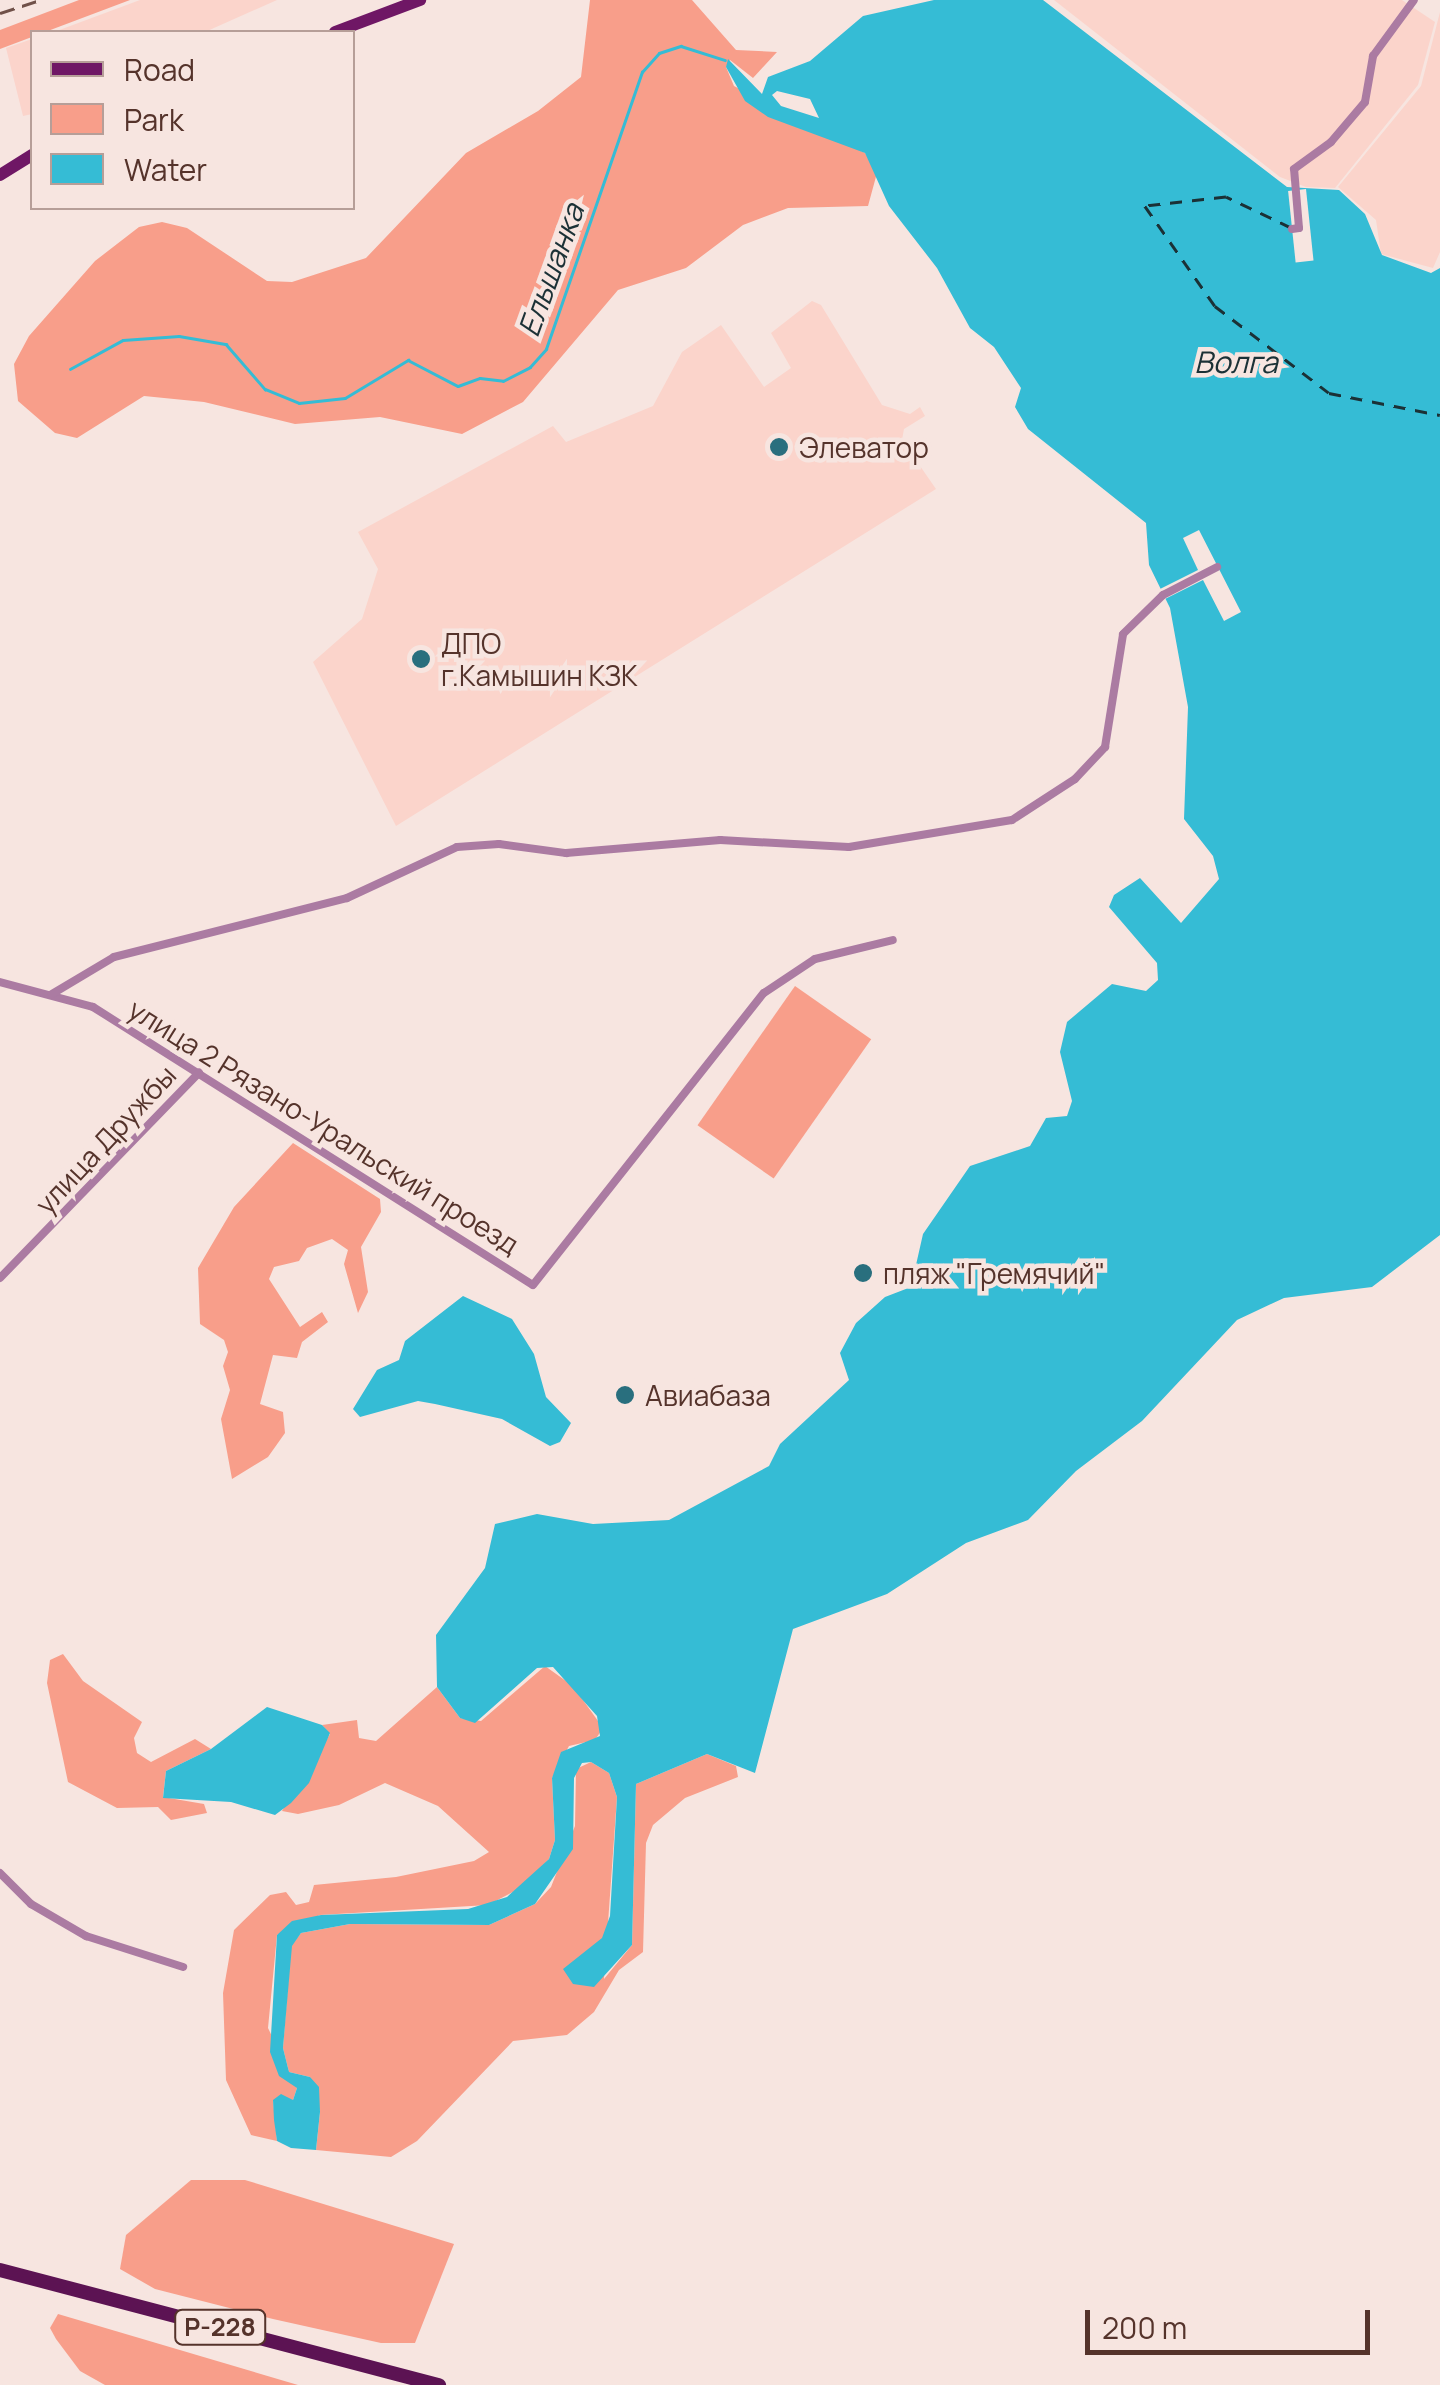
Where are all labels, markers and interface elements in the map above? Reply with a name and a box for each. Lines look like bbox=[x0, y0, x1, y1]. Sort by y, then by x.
legend bbox=[30, 30, 355, 210]
text: Road bbox=[124, 49, 195, 90]
text: Park bbox=[124, 99, 184, 140]
text: Water bbox=[124, 149, 207, 190]
water label: Ельшанка bbox=[510, 199, 592, 341]
water label: Волга bbox=[1194, 344, 1278, 380]
place label: Элеватор bbox=[799, 430, 929, 464]
marker: Элеватор bbox=[768, 436, 790, 458]
place label: ДПО г.Камышин КЗК bbox=[441, 626, 637, 692]
marker: ДПО г.Камышин КЗК bbox=[410, 648, 432, 670]
street label: улица 2 Рязано-Уральский проезд bbox=[123, 991, 525, 1261]
street label: улица Дружбы bbox=[28, 1058, 182, 1220]
place label: пляж "Гремячий" bbox=[883, 1256, 1106, 1290]
marker: пляж "Гремячий" bbox=[852, 1262, 874, 1284]
place label: Авиабаза bbox=[645, 1378, 771, 1412]
marker: Авиабаза bbox=[614, 1384, 636, 1406]
scale bar bbox=[1090, 2290, 1375, 2352]
road number: Р-228 bbox=[172, 2307, 268, 2347]
text: 200 m bbox=[1102, 2307, 1187, 2348]

